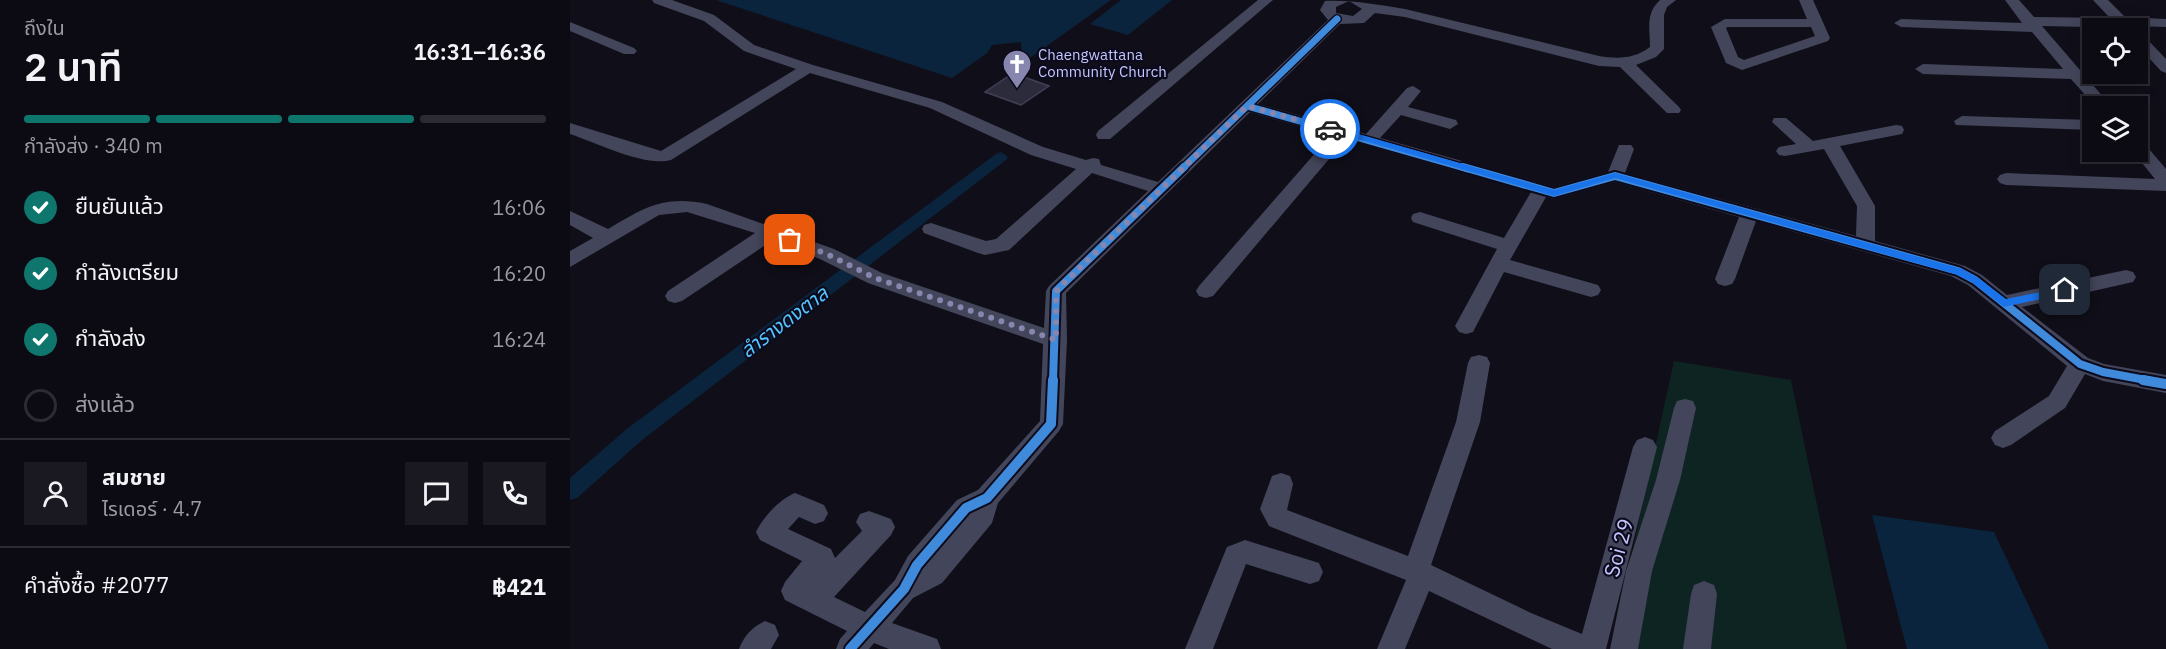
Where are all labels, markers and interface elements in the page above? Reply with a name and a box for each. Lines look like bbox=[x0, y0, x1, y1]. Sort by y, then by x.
text: ถึงใน bbox=[24, 14, 65, 41]
map controls bbox=[2082, 18, 2148, 162]
button: locate bbox=[2082, 18, 2148, 84]
text: 16:31–16:36 bbox=[413, 37, 546, 66]
text: 2 นาที bbox=[24, 41, 122, 92]
place label: Chaengwattana Community Church bbox=[1038, 45, 1167, 81]
church icon: Chaengwattana Community Church bbox=[1001, 48, 1033, 90]
button: layers bbox=[2082, 96, 2148, 162]
courier bbox=[1300, 99, 1360, 159]
icon: car bbox=[1314, 113, 1347, 146]
text: กำลังส่ง · 340 m bbox=[24, 132, 163, 159]
icon: check bbox=[24, 191, 57, 224]
text: ยืนยันแล้ว bbox=[75, 191, 164, 220]
text: 16:06 bbox=[492, 194, 546, 221]
pin bbox=[764, 214, 815, 265]
icon: bag bbox=[773, 223, 806, 256]
icon: check bbox=[24, 257, 57, 290]
text: กำลังเตรียม bbox=[75, 257, 179, 286]
text: 16:20 bbox=[492, 260, 546, 287]
pin bbox=[2039, 264, 2090, 315]
icon: home bbox=[2048, 273, 2081, 306]
water label: ลำรางดงตาล bbox=[734, 279, 834, 364]
icon: check bbox=[24, 323, 57, 356]
text: กำลังส่ง bbox=[75, 323, 146, 352]
text: 16:24 bbox=[492, 326, 546, 353]
text: ส่งแล้ว bbox=[75, 389, 135, 418]
button: person bbox=[24, 462, 87, 525]
text: สมชาย bbox=[102, 462, 166, 491]
button: chat bbox=[405, 462, 468, 525]
button: phone bbox=[483, 462, 546, 525]
text: ไรเดอร์ · 4.7 bbox=[102, 495, 202, 522]
street label: Soi 29 bbox=[1597, 515, 1639, 580]
text: คำสั่งซื้อ #2077 bbox=[24, 570, 169, 599]
text: ฿421 bbox=[492, 572, 546, 601]

